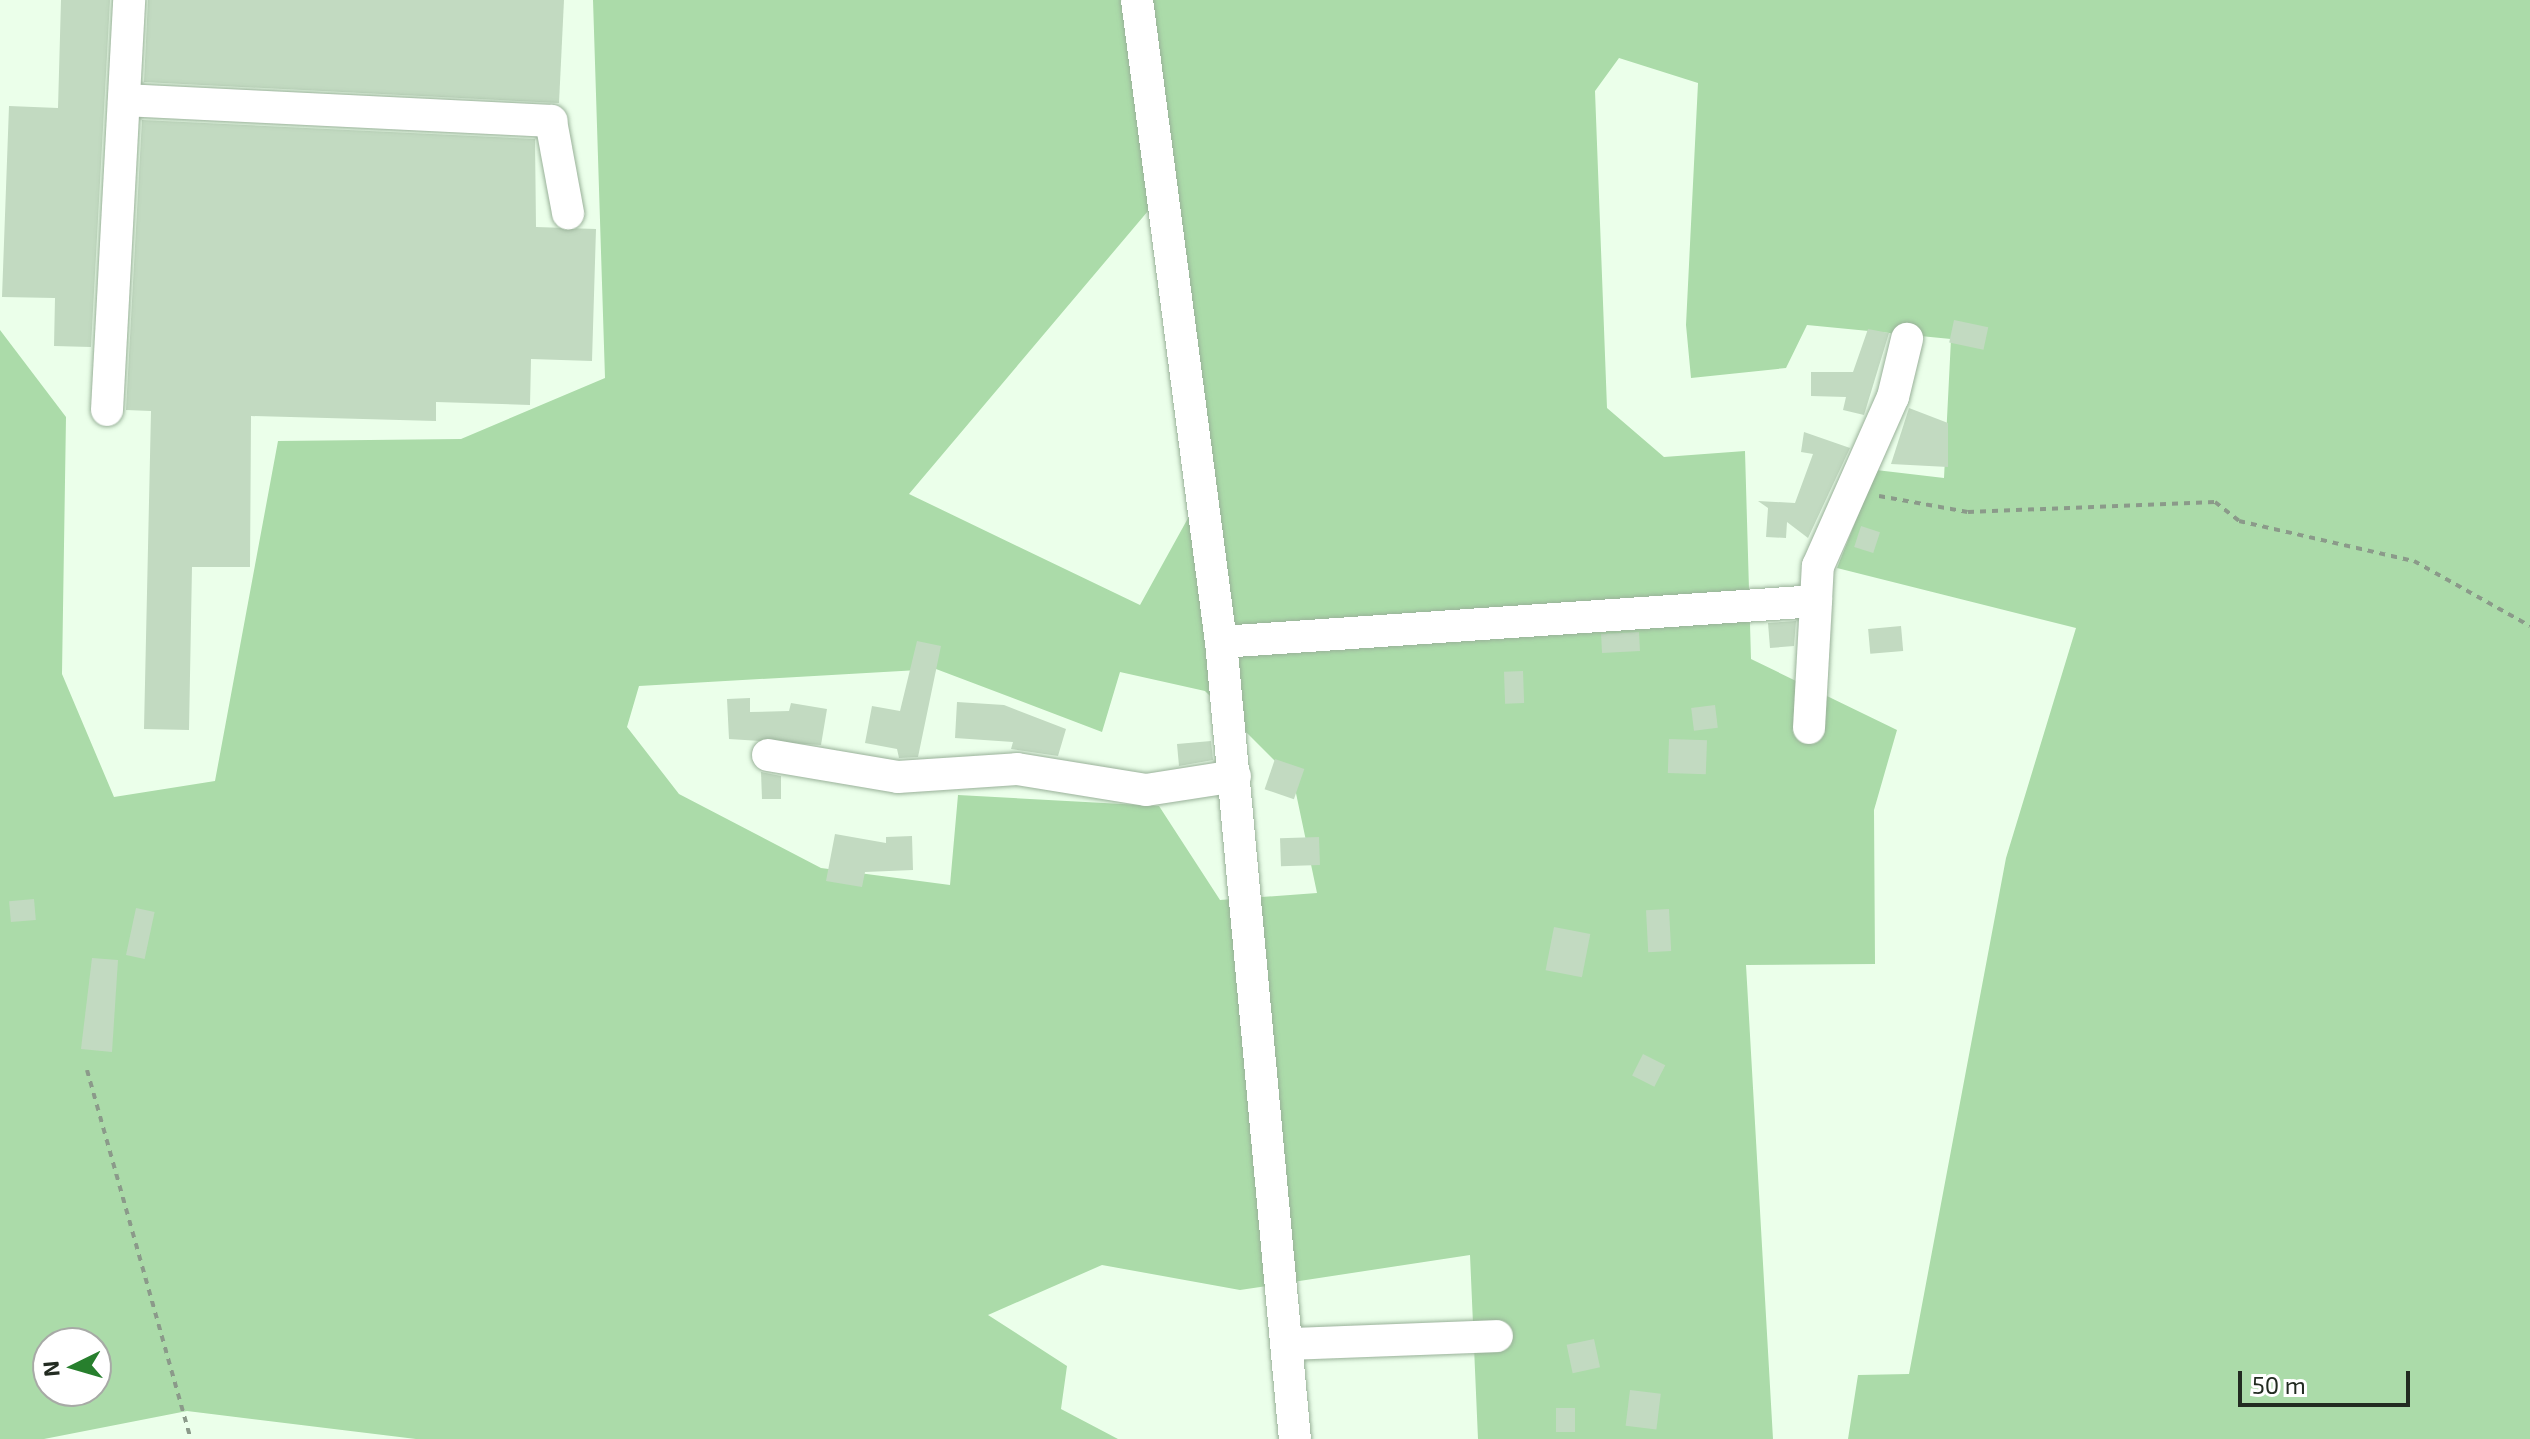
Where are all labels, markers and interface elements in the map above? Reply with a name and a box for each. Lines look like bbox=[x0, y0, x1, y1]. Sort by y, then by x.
north arrow bbox=[32, 1327, 112, 1407]
scale bar bbox=[2242, 1355, 2414, 1405]
text: N bbox=[36, 1360, 64, 1378]
text: 50 m bbox=[2252, 1370, 2306, 1399]

